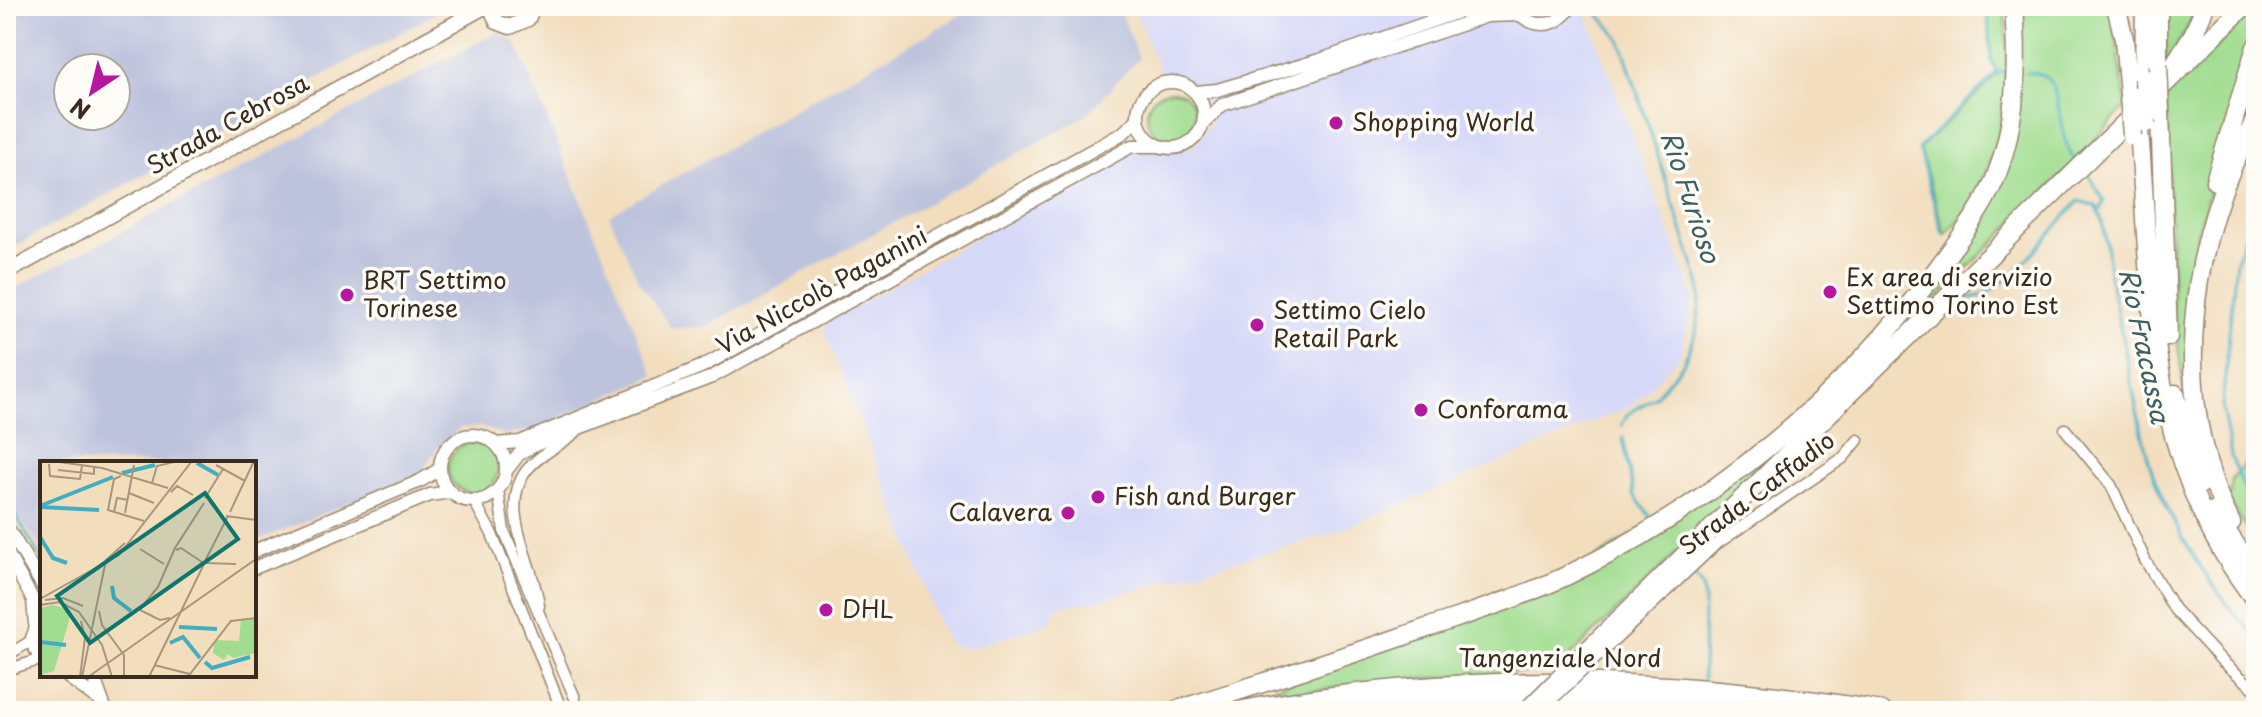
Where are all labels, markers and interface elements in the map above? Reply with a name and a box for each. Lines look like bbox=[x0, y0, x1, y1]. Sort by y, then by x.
north arrow bbox=[52, 52, 132, 132]
street label: Strada Cebrosa bbox=[139, 64, 315, 183]
text: N bbox=[63, 91, 96, 128]
place label: Shopping World bbox=[1352, 103, 1535, 139]
marker: Shopping World bbox=[1327, 114, 1345, 132]
water label: Rio Furioso bbox=[1652, 126, 1731, 269]
street label: Via Niccolò Paganini bbox=[709, 216, 933, 362]
place label: Ex area di servizio Settimo Torino Est bbox=[1846, 258, 2058, 322]
place label: BRT Settimo Torinese bbox=[363, 261, 507, 325]
water label: Rio Fracassa bbox=[2110, 265, 2181, 428]
marker: Ex area di servizio Settimo Torino Est bbox=[1821, 283, 1839, 301]
marker: BRT Settimo Torinese bbox=[338, 286, 356, 304]
place label: Settimo Cielo Retail Park bbox=[1273, 291, 1426, 355]
marker: Settimo Cielo Retail Park bbox=[1248, 316, 1266, 334]
place label: Conforama bbox=[1437, 390, 1568, 426]
marker: Conforama bbox=[1412, 401, 1430, 419]
street label: Strada Caffadio bbox=[1670, 422, 1841, 563]
inset map bbox=[40, 461, 256, 677]
place label: Fish and Burger bbox=[1114, 477, 1297, 513]
marker: Fish and Burger bbox=[1089, 488, 1107, 506]
place label: Calavera bbox=[948, 493, 1052, 529]
marker: Calavera bbox=[1059, 504, 1077, 522]
place label: DHL bbox=[842, 590, 894, 626]
marker: DHL bbox=[817, 601, 835, 619]
street label: Tangenziale Nord bbox=[1459, 639, 1661, 675]

